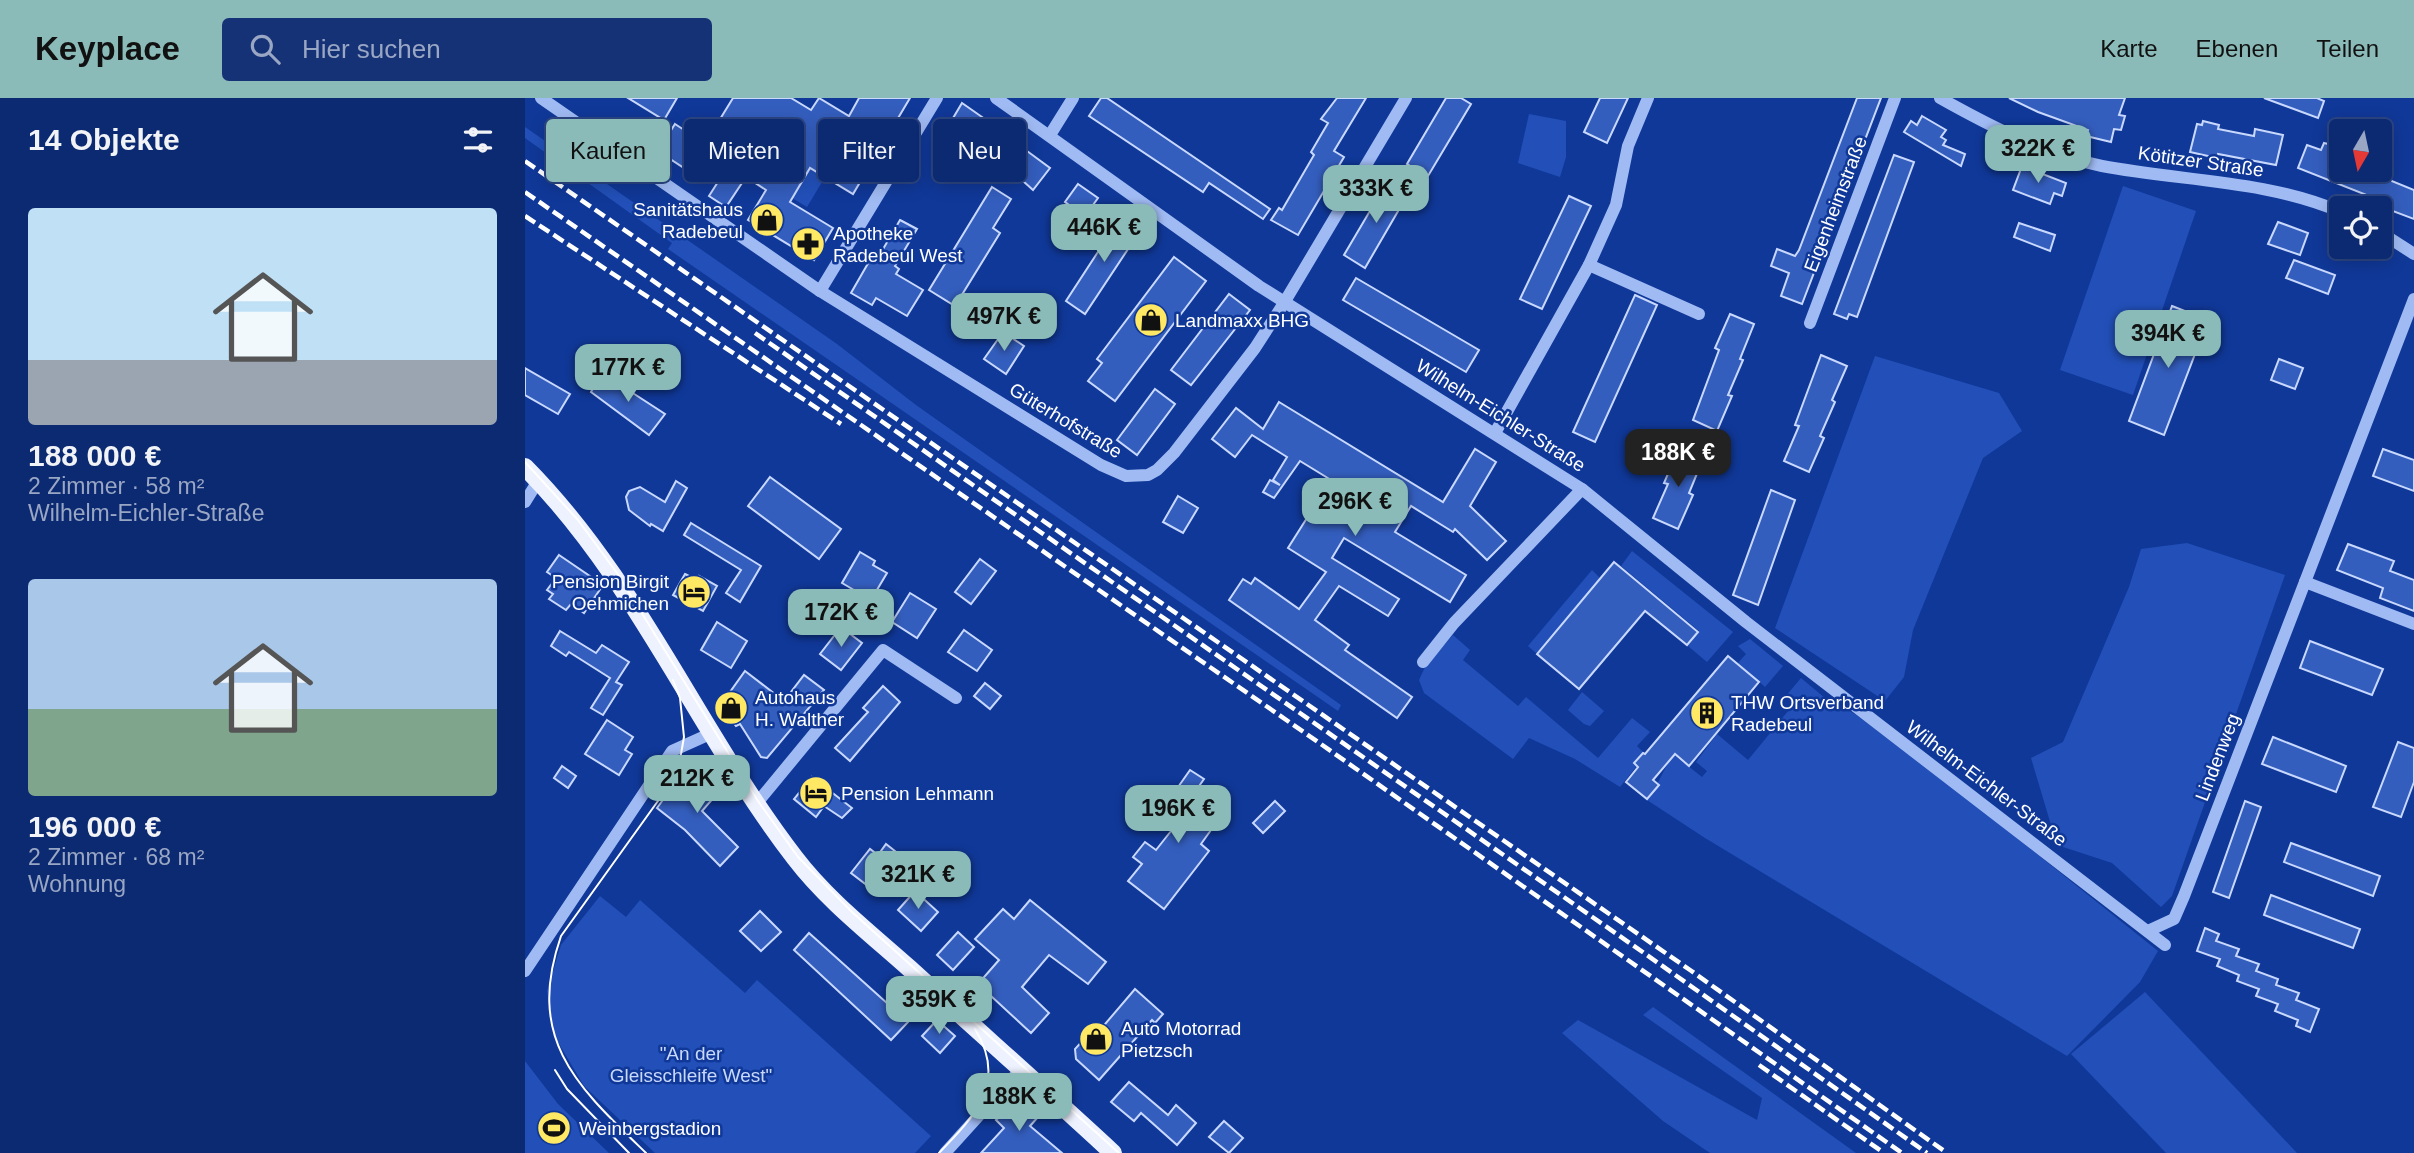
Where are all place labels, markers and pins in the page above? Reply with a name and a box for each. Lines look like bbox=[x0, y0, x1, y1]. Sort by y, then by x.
pin: 322K € bbox=[1981, 126, 2095, 185]
pin: 333K € bbox=[1319, 166, 1433, 225]
place label: Sanitätshaus Radebeul bbox=[633, 199, 743, 242]
shop icon: Sanitätshaus Radebeul bbox=[748, 201, 786, 239]
pin: 446K € bbox=[1047, 204, 1161, 264]
place label: Apotheke Radebeul West bbox=[833, 223, 963, 266]
pharmacy icon: Apotheke Radebeul West bbox=[789, 225, 827, 263]
pin: 497K € bbox=[947, 294, 1061, 353]
shop icon: Landmaxx BHG bbox=[1132, 301, 1170, 339]
place label: Landmaxx BHG bbox=[1175, 310, 1309, 331]
pin: 394K € bbox=[2111, 310, 2225, 370]
pin: 177K € bbox=[571, 344, 685, 404]
pin: 188K € bbox=[1621, 430, 1735, 489]
pin: 296K € bbox=[1298, 478, 1412, 538]
place label: Pension Birgit Oehmichen bbox=[552, 571, 670, 614]
hotel icon: Pension Birgit Oehmichen bbox=[675, 573, 713, 611]
pin: 172K € bbox=[784, 589, 898, 649]
place label: Autohaus H. Walther bbox=[755, 687, 845, 730]
shop icon: Autohaus H. Walther bbox=[712, 689, 750, 727]
place label: THW Ortsverband Radebeul bbox=[1731, 692, 1884, 735]
building icon: THW Ortsverband Radebeul bbox=[1688, 694, 1726, 732]
pin: 212K € bbox=[640, 756, 754, 815]
hotel icon: Pension Lehmann bbox=[797, 774, 835, 812]
place label: Pension Lehmann bbox=[841, 783, 994, 804]
pin: 196K € bbox=[1121, 786, 1235, 845]
pin: 321K € bbox=[861, 852, 975, 911]
pin: 359K € bbox=[882, 976, 996, 1036]
place label: Auto Motorrad Pietzsch bbox=[1121, 1018, 1241, 1061]
shop icon: Auto Motorrad Pietzsch bbox=[1077, 1020, 1115, 1058]
pin: 188K € bbox=[962, 1074, 1076, 1133]
sports icon: Weinbergstadion bbox=[535, 1109, 573, 1147]
place label: Weinbergstadion bbox=[579, 1118, 721, 1139]

